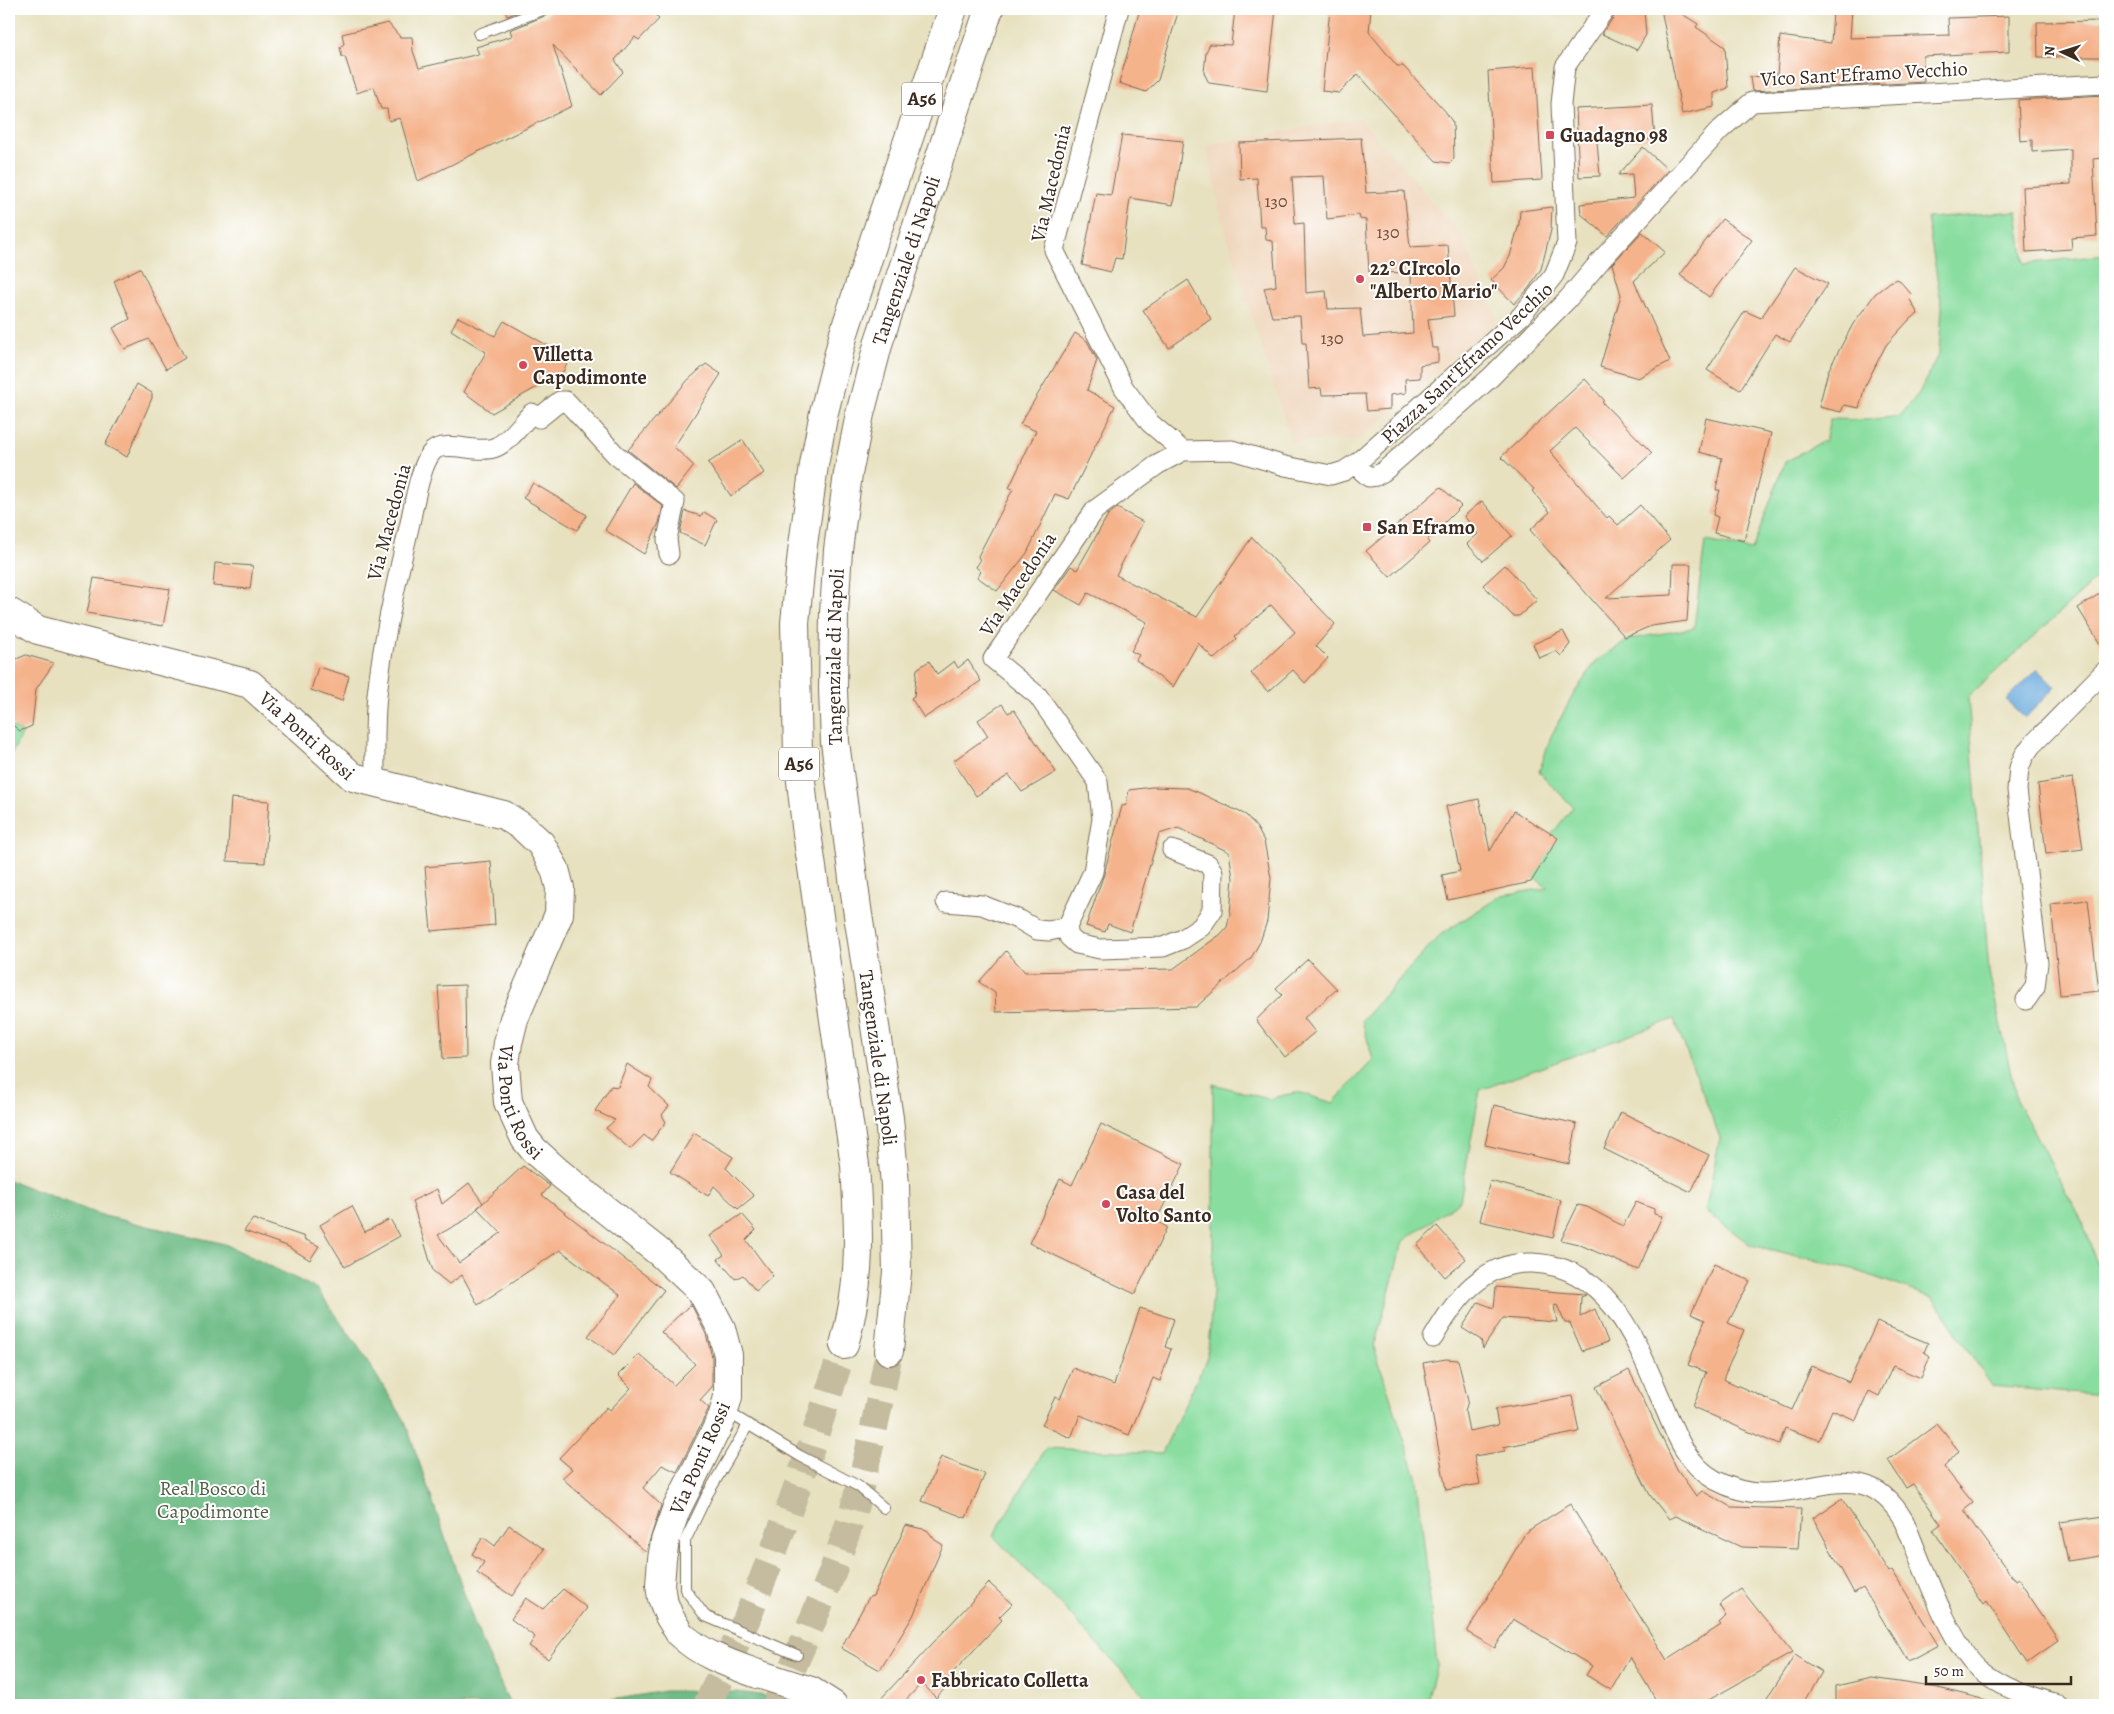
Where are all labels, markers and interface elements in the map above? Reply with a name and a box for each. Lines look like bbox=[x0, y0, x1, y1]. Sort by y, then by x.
north arrow bbox=[2036, 28, 2086, 78]
text: N bbox=[2040, 45, 2059, 57]
street label: Vico Sant'Eframo Vecchio bbox=[1759, 55, 1968, 93]
road number: A56 bbox=[902, 82, 942, 116]
street label: Via Macedonia bbox=[1024, 121, 1078, 246]
place label: Guadagno 98 bbox=[1560, 122, 1668, 149]
marker: Guadagno 98 bbox=[1544, 129, 1556, 141]
street label: Tangenziale di Napoli bbox=[865, 172, 946, 349]
house number: 130 bbox=[1264, 189, 1288, 213]
house number: 130 bbox=[1376, 220, 1400, 244]
place label: 22° CIrcolo "Alberto Mario" bbox=[1370, 255, 1497, 305]
marker: 22° CIrcolo "Alberto Mario" bbox=[1354, 273, 1366, 285]
street label: Piazza Sant'Eframo Vecchio bbox=[1375, 276, 1559, 450]
house number: 130 bbox=[1320, 326, 1344, 350]
place label: Villetta Capodimonte bbox=[532, 341, 647, 391]
marker: Villetta Capodimonte bbox=[517, 359, 529, 371]
street label: Via Macedonia bbox=[360, 460, 418, 584]
place label: San Eframo bbox=[1377, 514, 1475, 541]
marker: San Eframo bbox=[1361, 521, 1373, 533]
street label: Via Macedonia bbox=[973, 526, 1063, 642]
street label: Tangenziale di Napoli bbox=[819, 567, 850, 746]
street label: Via Ponti Rossi bbox=[253, 684, 361, 786]
road number: A56 bbox=[779, 748, 819, 781]
street label: Tangenziale di Napoli bbox=[852, 969, 904, 1147]
street label: Via Ponti Rossi bbox=[491, 1042, 549, 1166]
place label: Casa del Volto Santo bbox=[1115, 1179, 1211, 1229]
marker: Casa del Volto Santo bbox=[1100, 1198, 1112, 1210]
street label: Via Ponti Rossi bbox=[663, 1397, 737, 1520]
park label: Real Bosco di Capodimonte bbox=[157, 1475, 269, 1525]
scale bar bbox=[1926, 1654, 2072, 1686]
text: 50 m bbox=[1934, 1661, 1964, 1681]
place label: Fabbricato Colletta bbox=[931, 1667, 1089, 1694]
marker: Fabbricato Colletta bbox=[915, 1674, 927, 1686]

